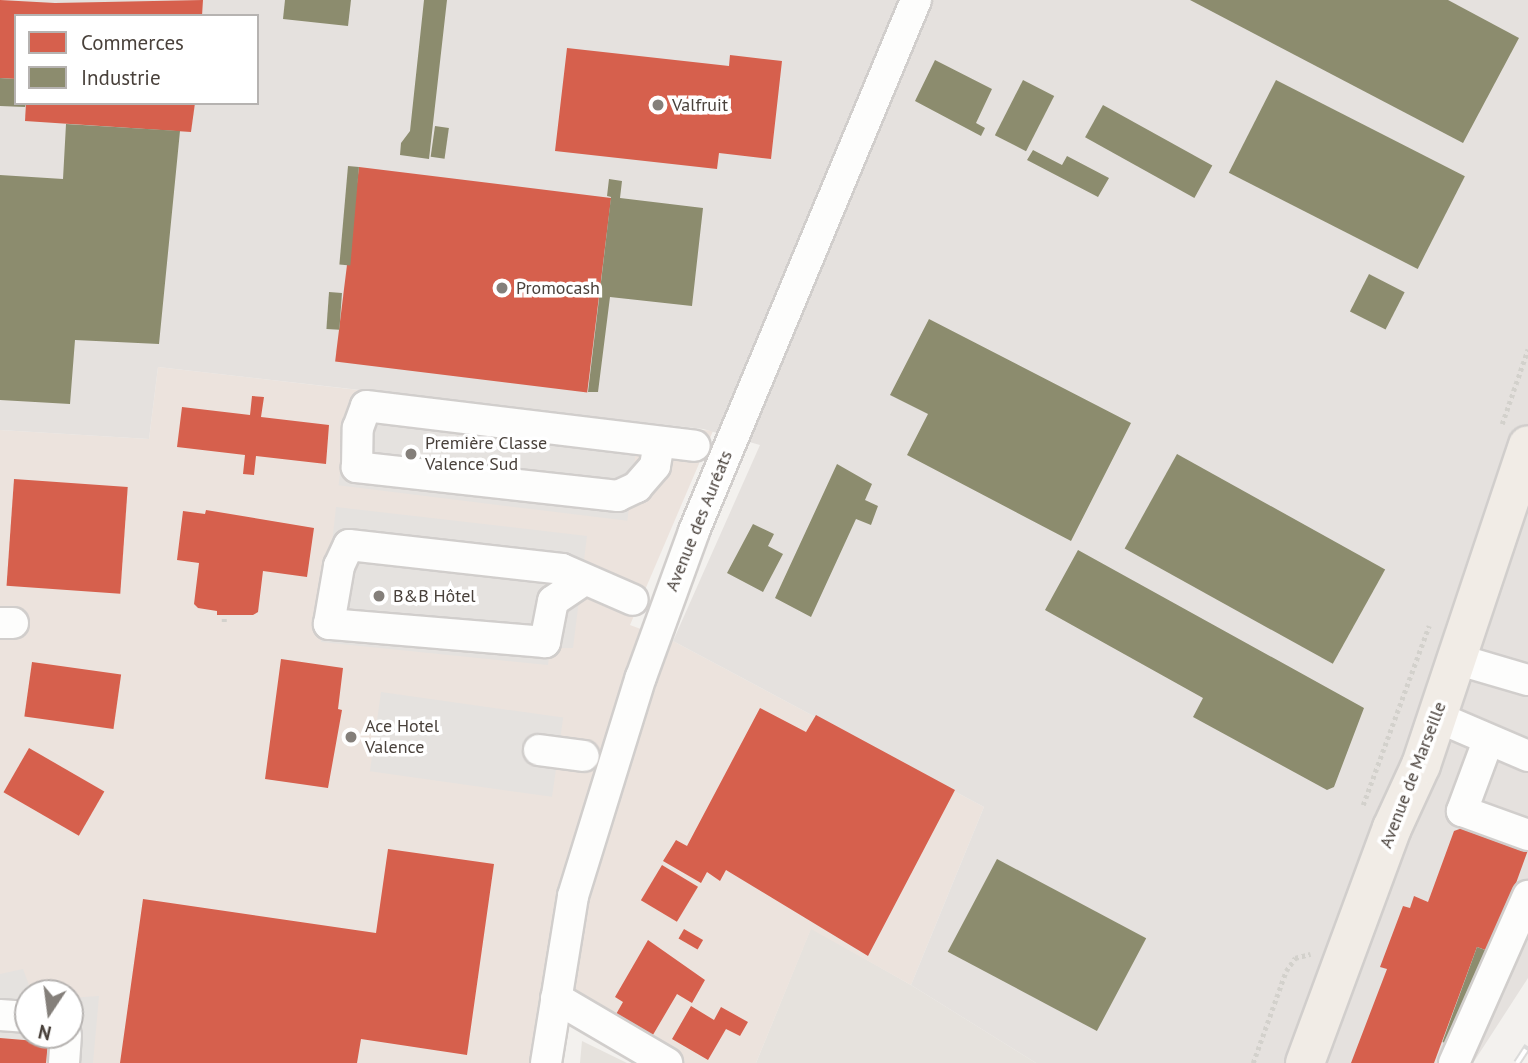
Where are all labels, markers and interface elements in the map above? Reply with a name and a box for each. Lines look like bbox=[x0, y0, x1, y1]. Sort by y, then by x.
legend bbox=[14, 14, 259, 105]
text: Commerces bbox=[81, 29, 184, 56]
text: Industrie bbox=[81, 64, 161, 91]
place label: Valfruit bbox=[672, 94, 728, 116]
marker: Valfruit bbox=[650, 97, 666, 113]
place label: Promocash bbox=[516, 277, 600, 299]
marker: Promocash bbox=[494, 280, 510, 296]
place label: Première Classe Valence Sud bbox=[425, 433, 547, 476]
marker: Première Classe Valence Sud bbox=[403, 446, 419, 462]
street label: Avenue des Auréats bbox=[661, 447, 737, 595]
place label: B&B Hôtel bbox=[393, 585, 476, 607]
marker: B&B Hôtel bbox=[371, 588, 387, 604]
street label: Avenue de Marseille bbox=[1375, 699, 1451, 851]
place label: Ace Hotel Valence bbox=[365, 716, 439, 758]
marker: Ace Hotel Valence bbox=[343, 729, 359, 745]
north arrow bbox=[14, 979, 84, 1049]
text: N bbox=[36, 1019, 54, 1046]

